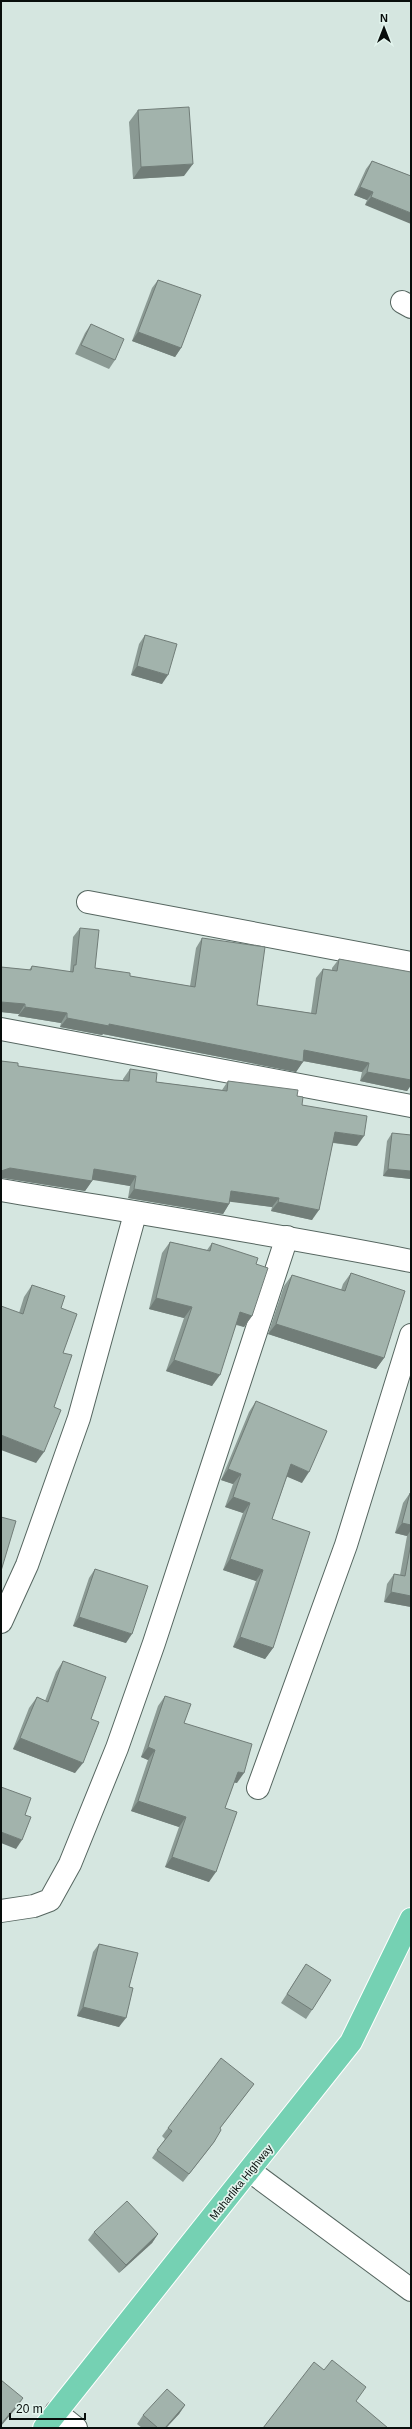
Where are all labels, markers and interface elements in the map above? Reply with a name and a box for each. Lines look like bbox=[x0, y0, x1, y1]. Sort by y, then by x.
north arrow bbox=[364, 8, 404, 48]
text: N bbox=[380, 12, 388, 24]
street label: Maharlika Highway bbox=[207, 2142, 275, 2222]
scale bar bbox=[10, 2395, 85, 2421]
text: 20 m bbox=[16, 2402, 43, 2416]

